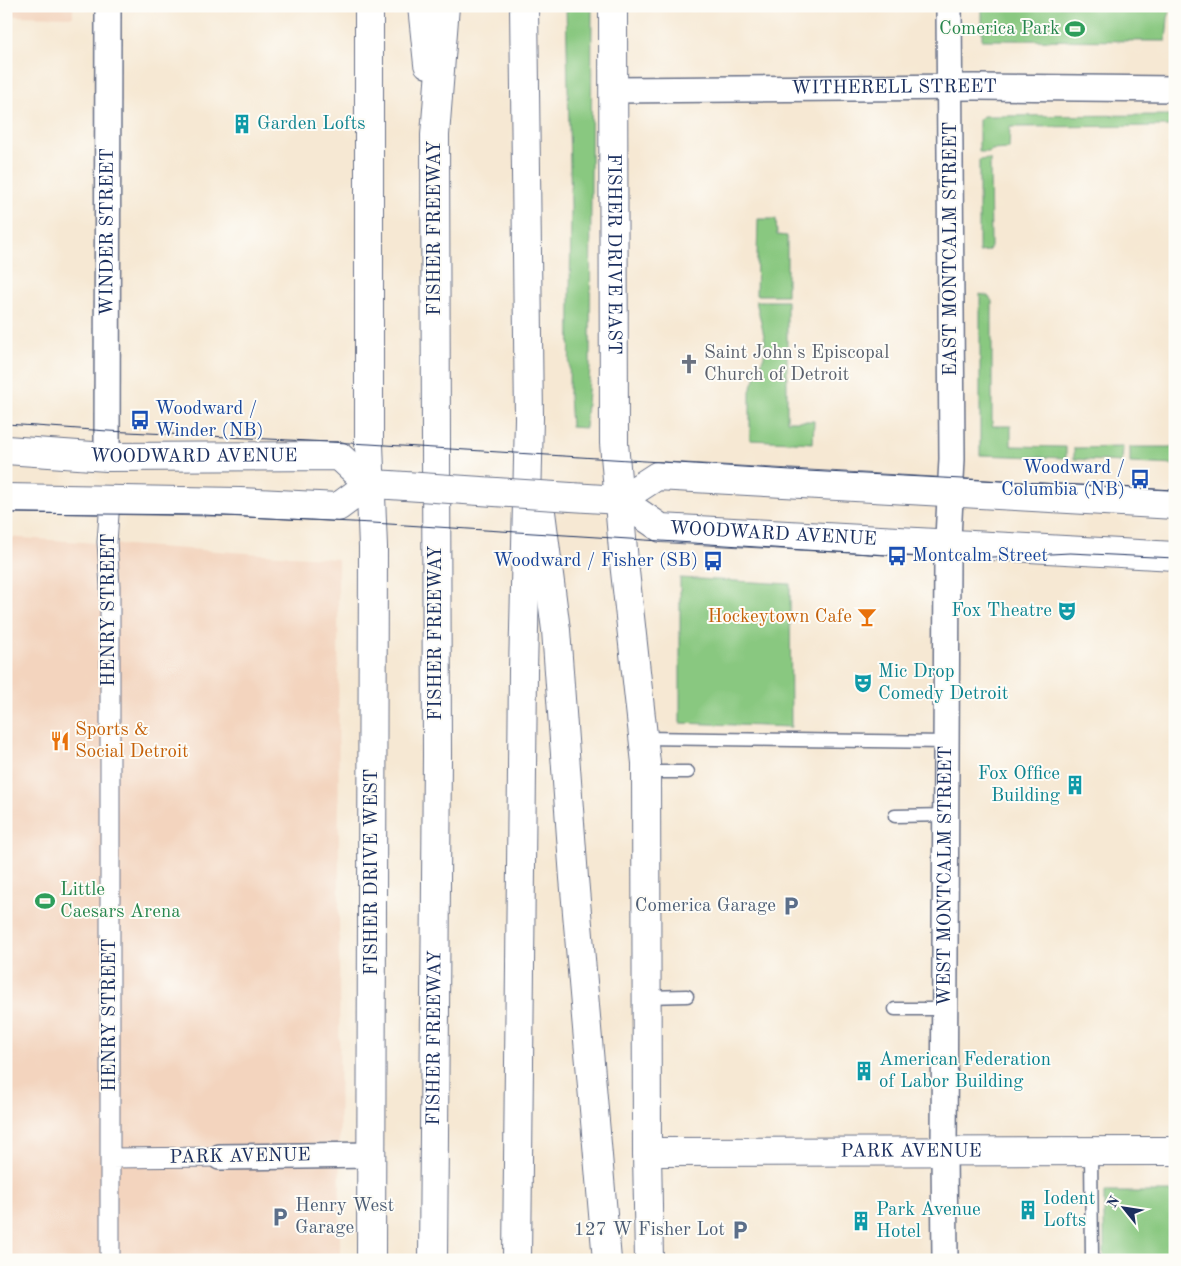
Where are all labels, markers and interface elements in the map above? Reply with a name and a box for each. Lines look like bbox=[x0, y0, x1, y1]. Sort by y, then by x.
sports icon: Comerica Park bbox=[1064, 18, 1086, 40]
place label: Comerica Park bbox=[939, 20, 1060, 39]
street label: WITHERELL STREET bbox=[791, 77, 997, 98]
building icon: Garden Lofts bbox=[231, 113, 253, 135]
place label: Garden Lofts bbox=[257, 115, 365, 134]
street label: EAST MONTCALM STREET bbox=[942, 122, 961, 376]
street label: FISHER FREEWAY bbox=[426, 140, 445, 316]
street label: WINDER STREET bbox=[98, 148, 117, 316]
street label: FISHER DRIVE EAST bbox=[604, 153, 623, 355]
place label: Saint John's Episcopal Church of Detroit bbox=[704, 344, 889, 385]
church icon: Saint John's Episcopal Church of Detroit bbox=[678, 353, 700, 375]
place label: Woodward / Winder (NB) bbox=[155, 400, 263, 441]
bus stop icon: Woodward / Winder (NB) bbox=[129, 409, 151, 431]
street label: WOODWARD AVENUE bbox=[89, 446, 297, 467]
place label: Woodward / Columbia (NB) bbox=[1001, 459, 1125, 500]
bus stop icon: Woodward / Columbia (NB) bbox=[1129, 468, 1151, 490]
street label: WOODWARD AVENUE bbox=[669, 519, 877, 549]
street label: HENRY STREET bbox=[100, 533, 119, 687]
street label: FISHER FREEWAY bbox=[427, 545, 446, 721]
bus stop icon: Montcalm Street bbox=[886, 545, 908, 567]
place label: Montcalm Street bbox=[912, 547, 1048, 566]
bus stop icon: Woodward / Fisher (SB) bbox=[702, 550, 724, 572]
place label: Woodward / Fisher (SB) bbox=[493, 551, 698, 571]
theatre icon: Fox Theatre bbox=[1056, 600, 1078, 622]
place label: Fox Theatre bbox=[951, 602, 1052, 621]
bar icon: Hockeytown Cafe bbox=[856, 606, 878, 628]
place label: Hockeytown Cafe bbox=[707, 608, 852, 627]
place label: Mic Drop Comedy Detroit bbox=[878, 663, 1009, 704]
theatre icon: Mic Drop Comedy Detroit bbox=[852, 672, 874, 694]
place label: Sports & Social Detroit bbox=[75, 721, 189, 762]
restaurant icon: Sports & Social Detroit bbox=[49, 730, 71, 752]
street label: WEST MONTCALM STREET bbox=[935, 746, 956, 1006]
place label: Fox Office Building bbox=[978, 765, 1061, 806]
street label: FISHER DRIVE WEST bbox=[363, 769, 382, 975]
building icon: Fox Office Building bbox=[1064, 774, 1086, 796]
place label: Little Caesars Arena bbox=[60, 881, 181, 922]
sports icon: Little Caesars Arena bbox=[34, 890, 56, 912]
parking icon: Comerica Garage bbox=[780, 895, 802, 917]
place label: Comerica Garage bbox=[635, 897, 776, 916]
street label: HENRY STREET bbox=[101, 938, 120, 1092]
street label: FISHER FREEWAY bbox=[425, 950, 445, 1126]
place label: American Federation of Labor Building bbox=[879, 1051, 1051, 1092]
building icon: American Federation of Labor Building bbox=[853, 1060, 875, 1082]
street label: PARK AVENUE bbox=[840, 1142, 982, 1161]
street label: PARK AVENUE bbox=[169, 1146, 311, 1168]
north arrow bbox=[1098, 1184, 1148, 1234]
place label: Iodent Lofts bbox=[1043, 1190, 1095, 1231]
text: N bbox=[1105, 1194, 1122, 1210]
place label: Henry West Garage bbox=[295, 1197, 394, 1238]
building icon: Iodent Lofts bbox=[1017, 1199, 1039, 1221]
place label: Park Avenue Hotel bbox=[876, 1201, 981, 1242]
parking icon: Henry West Garage bbox=[269, 1206, 291, 1228]
building icon: Park Avenue Hotel bbox=[850, 1210, 872, 1232]
parking icon: 127 W Fisher Lot bbox=[729, 1219, 751, 1241]
place label: 127 W Fisher Lot bbox=[574, 1221, 725, 1240]

